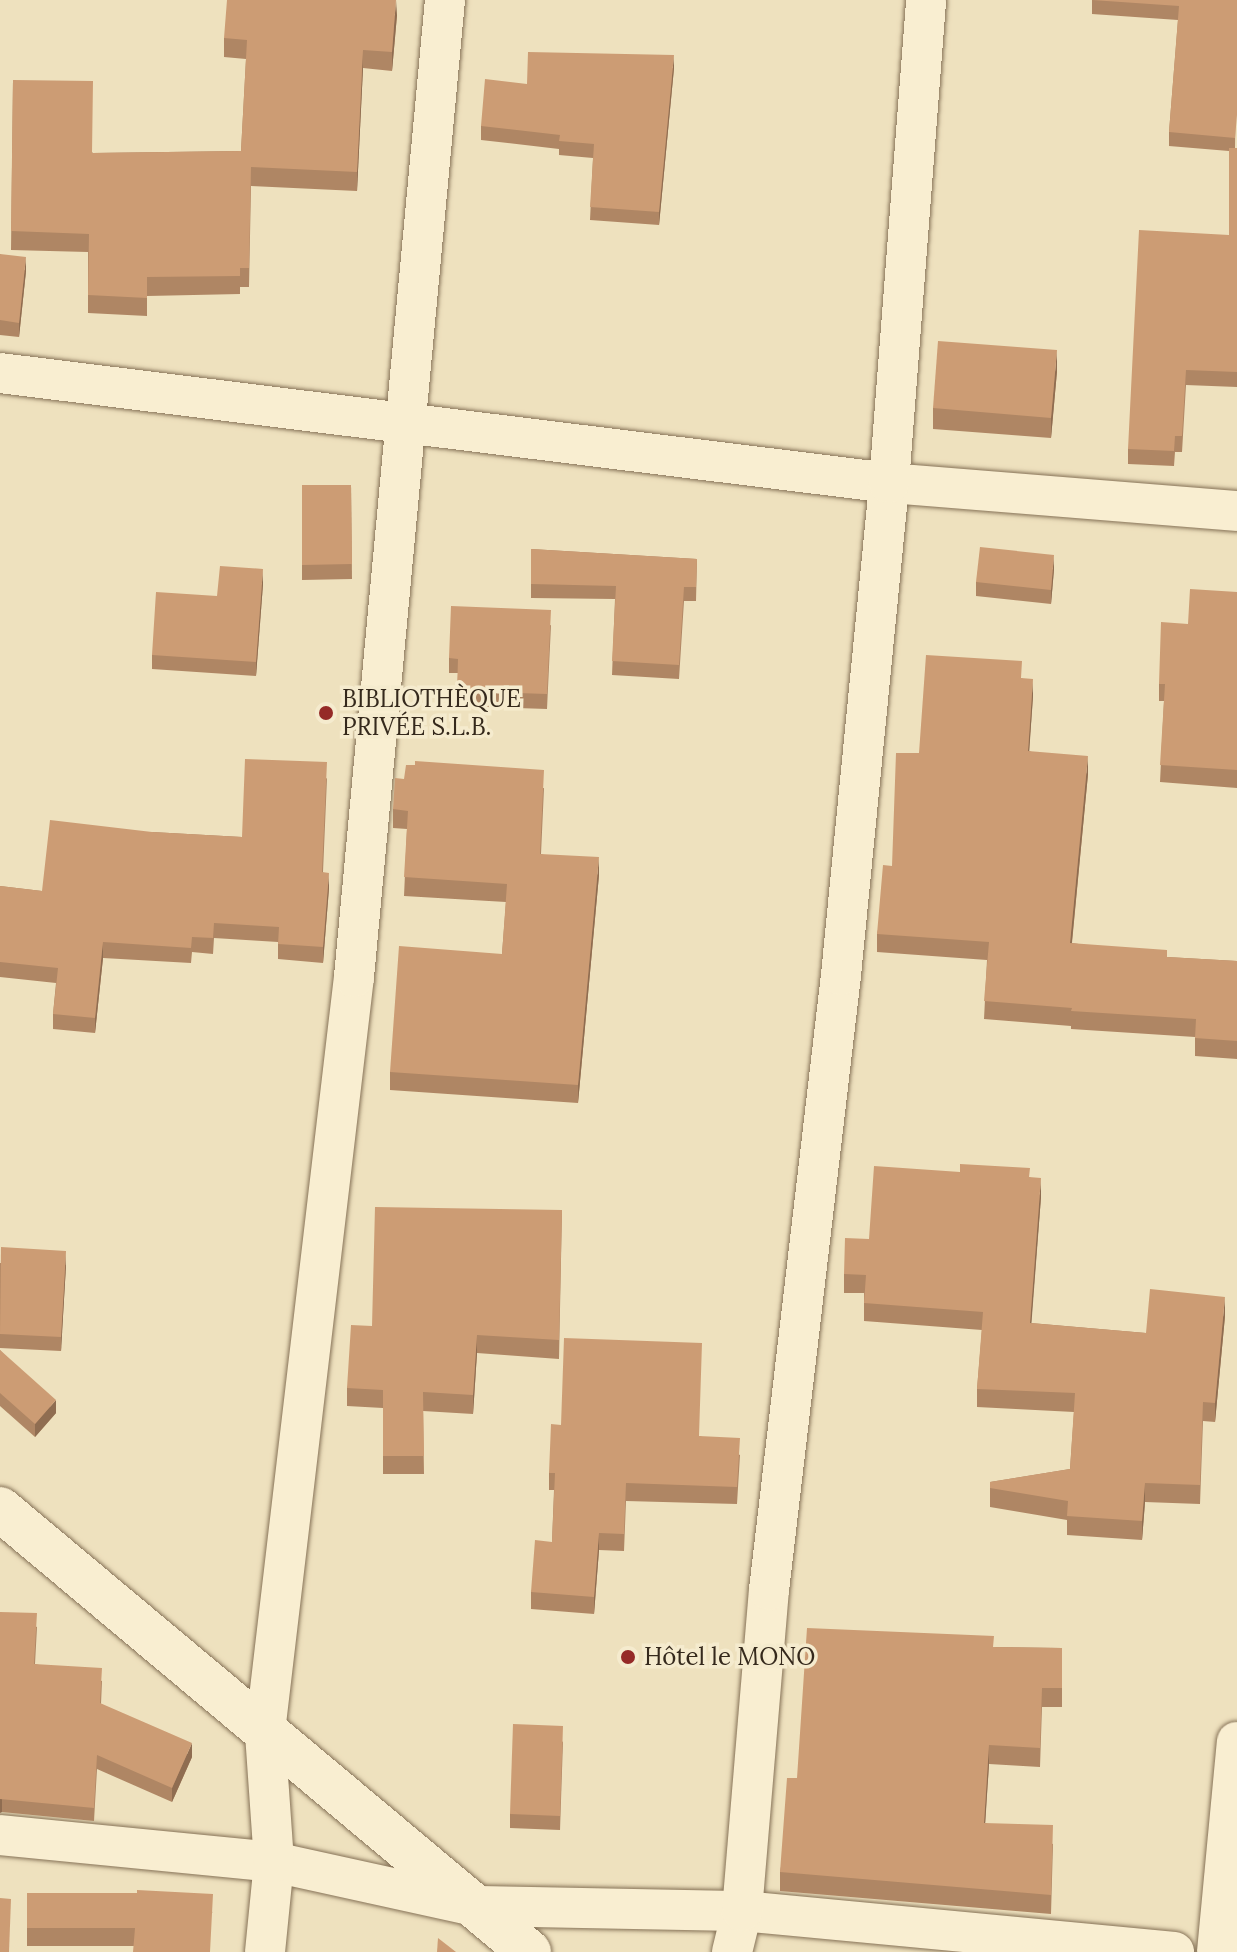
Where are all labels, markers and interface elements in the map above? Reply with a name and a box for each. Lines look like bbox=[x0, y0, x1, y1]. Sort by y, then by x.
place label: BIBLIOTHÈQUE PRIVÉE S.L.B. bbox=[342, 685, 521, 741]
marker: BIBLIOTHÈQUE PRIVÉE S.L.B. bbox=[317, 704, 335, 722]
place label: Hôtel le MONO bbox=[644, 1643, 815, 1671]
marker: Hôtel le MONO bbox=[619, 1648, 637, 1666]

